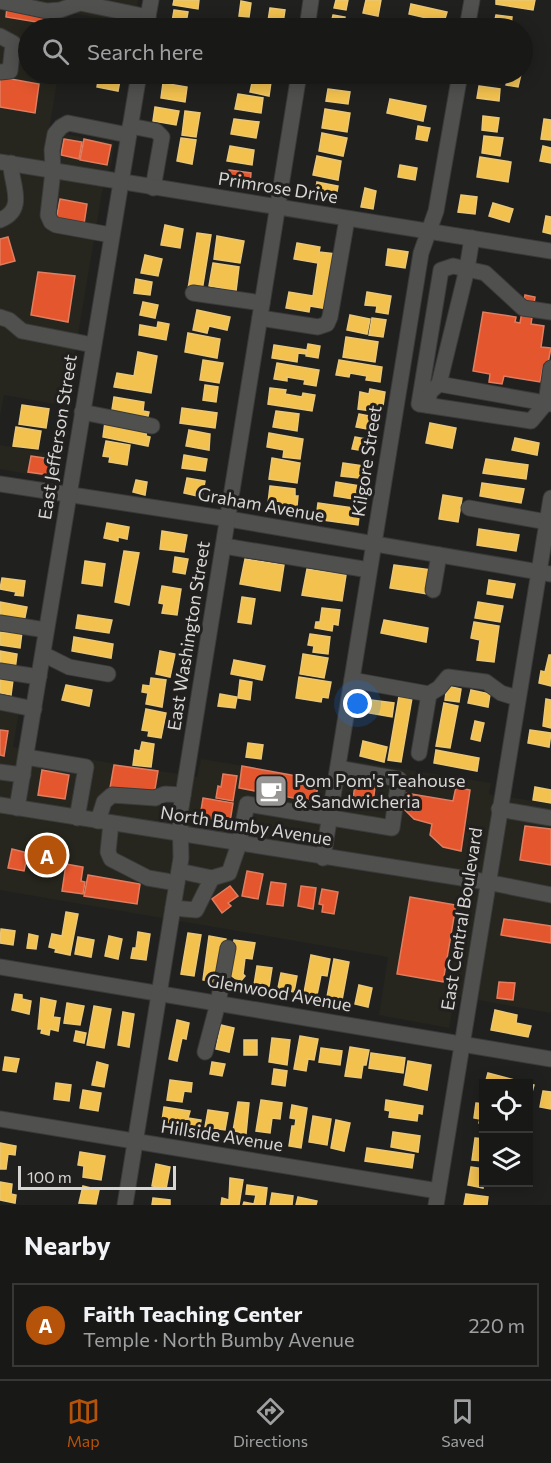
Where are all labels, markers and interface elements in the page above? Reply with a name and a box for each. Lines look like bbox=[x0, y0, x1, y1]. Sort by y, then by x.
search box bbox=[18, 18, 533, 84]
icon: search bbox=[39, 35, 72, 68]
text: Search here bbox=[87, 38, 203, 65]
street label: Primrose Drive bbox=[217, 167, 340, 207]
street label: East Jefferson Street bbox=[33, 353, 81, 521]
street label: Kilgore Street bbox=[346, 404, 386, 518]
street label: Graham Avenue bbox=[196, 482, 326, 526]
street label: East Washington Street bbox=[162, 539, 214, 732]
your location bbox=[343, 689, 372, 718]
place label: Pom Pom's Teahouse & Sandwicheria bbox=[294, 769, 465, 812]
cafe icon: Pom Pom's Teahouse & Sandwicheria bbox=[253, 773, 289, 809]
street label: North Bumby Avenue bbox=[159, 801, 333, 849]
street label: East Central Boulevard bbox=[436, 826, 486, 1012]
pin: A bbox=[28, 832, 66, 878]
street label: Glenwood Avenue bbox=[205, 968, 353, 1016]
map controls bbox=[479, 1079, 533, 1187]
button: locate bbox=[479, 1079, 533, 1133]
street label: Hillside Avenue bbox=[159, 1114, 285, 1156]
button: layers bbox=[479, 1133, 533, 1187]
scale bar bbox=[18, 1163, 176, 1190]
text: 100 m bbox=[27, 1167, 72, 1186]
text: Nearby bbox=[24, 1229, 111, 1260]
text: Faith Teaching Center bbox=[83, 1300, 303, 1327]
text: A bbox=[38, 1313, 53, 1337]
text: 220 m bbox=[469, 1313, 525, 1337]
text: Temple · North Bumby Avenue bbox=[83, 1327, 355, 1351]
tab: Map bbox=[67, 1395, 100, 1450]
tab: Directions bbox=[233, 1395, 308, 1450]
tab: Saved bbox=[441, 1395, 484, 1450]

